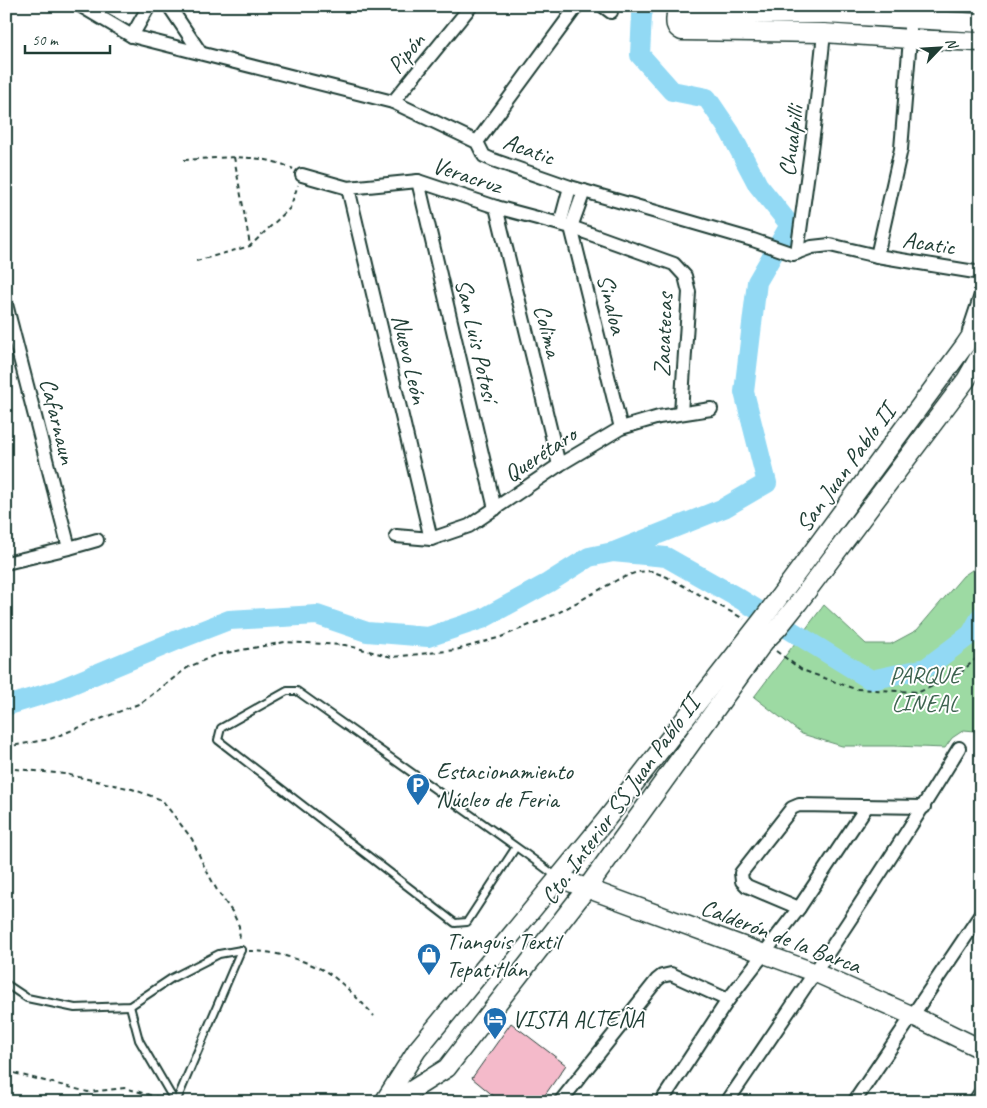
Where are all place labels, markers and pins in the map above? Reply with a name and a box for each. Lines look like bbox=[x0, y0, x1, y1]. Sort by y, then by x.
place label: Estacionamiento Núcleo de Feria bbox=[436, 756, 574, 814]
parking icon: Estacionamiento Núcleo de Feria bbox=[405, 772, 431, 806]
place label: Tianguis Textil Tepatitlán bbox=[446, 926, 564, 984]
shop icon: Tianguis Textil Tepatitlán bbox=[416, 942, 442, 976]
place label: VISTA ALTEÑA bbox=[512, 1004, 644, 1034]
hotel icon: VISTA ALTEÑA bbox=[482, 1006, 508, 1040]

